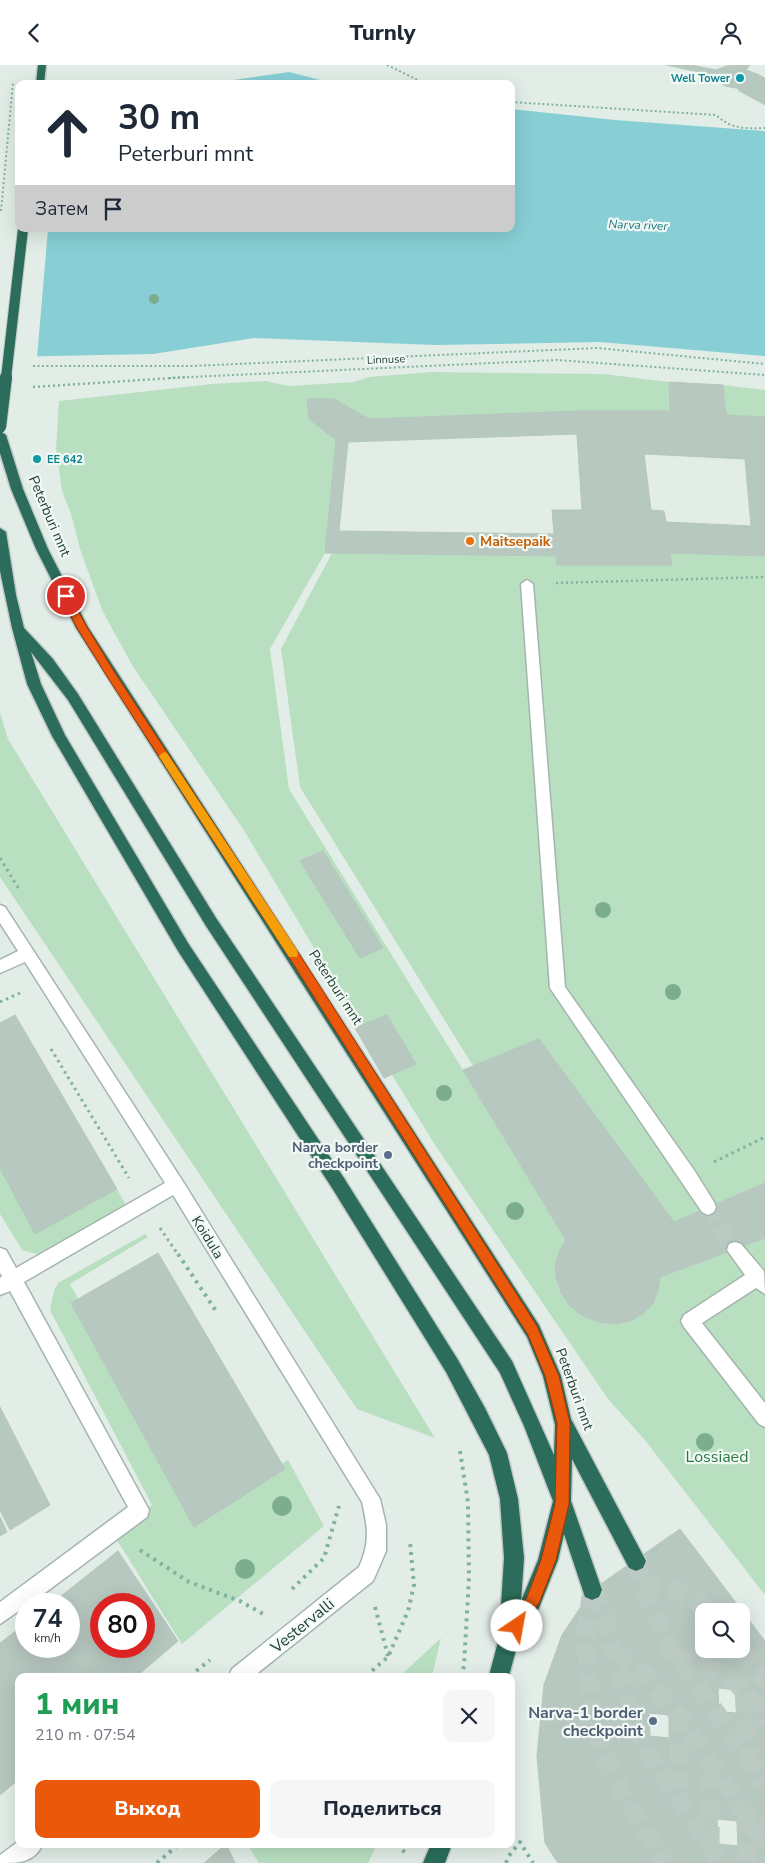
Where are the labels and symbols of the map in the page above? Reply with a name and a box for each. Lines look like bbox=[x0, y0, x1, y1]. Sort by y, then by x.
place label: Well Tower bbox=[671, 71, 731, 86]
marker: Well Tower bbox=[734, 72, 746, 84]
water label: Narva river bbox=[608, 216, 669, 234]
street label: Linnuse bbox=[367, 351, 406, 368]
place label: EE 642 bbox=[47, 452, 83, 467]
marker: EE 642 bbox=[31, 453, 43, 465]
street label: Peterburi mnt bbox=[24, 473, 75, 560]
place label: Maitsepaik bbox=[480, 532, 551, 551]
marker: Maitsepaik bbox=[464, 535, 476, 547]
pin bbox=[45, 575, 87, 617]
street label: Peterburi mnt bbox=[304, 946, 367, 1029]
place label: Narva border checkpoint bbox=[292, 1138, 379, 1173]
marker: Narva border checkpoint bbox=[382, 1149, 394, 1161]
street label: Koidula bbox=[187, 1212, 228, 1262]
street label: Peterburi mnt bbox=[551, 1346, 598, 1433]
park label: Lossiaed bbox=[686, 1446, 748, 1468]
speed limit sign: 80 bbox=[90, 1593, 155, 1658]
street label: Vestervalli bbox=[265, 1593, 339, 1659]
position arrow bbox=[490, 1599, 542, 1651]
place label: Narva-1 border checkpoint bbox=[528, 1702, 644, 1742]
marker: Narva-1 border checkpoint bbox=[647, 1715, 659, 1727]

